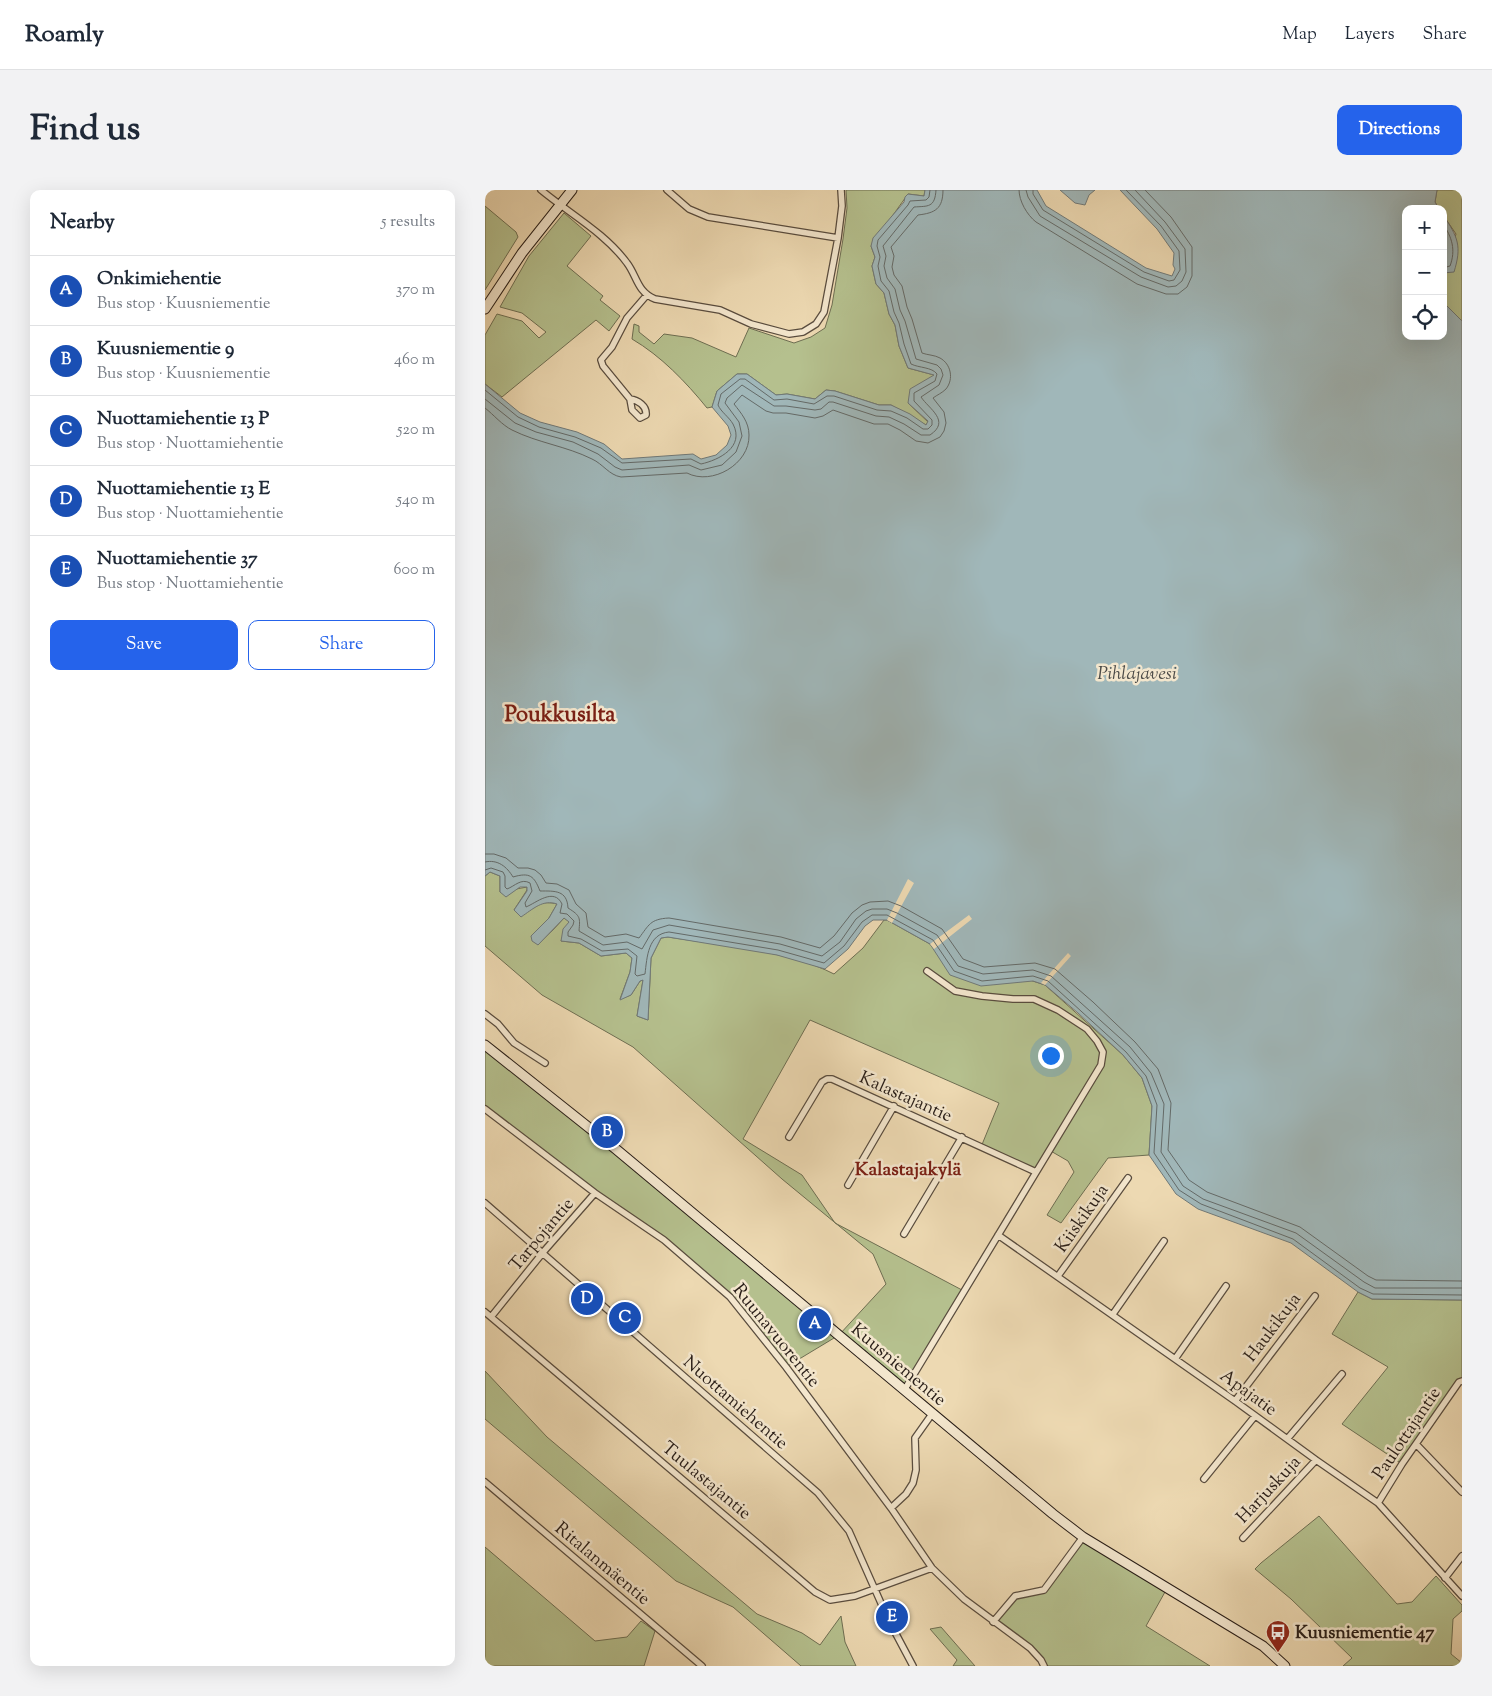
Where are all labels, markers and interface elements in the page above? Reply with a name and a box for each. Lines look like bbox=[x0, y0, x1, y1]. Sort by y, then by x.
text: Roamly bbox=[25, 18, 104, 52]
text: Map bbox=[1282, 22, 1317, 48]
text: Layers bbox=[1345, 22, 1395, 48]
text: Share bbox=[1423, 22, 1467, 48]
text: Find us bbox=[30, 105, 140, 156]
button: Directions bbox=[1337, 105, 1462, 155]
map controls bbox=[1402, 205, 1447, 340]
button: + bbox=[1402, 205, 1447, 250]
text: Nearby bbox=[50, 208, 115, 238]
text: 5 results bbox=[381, 211, 435, 234]
button: − bbox=[1402, 250, 1447, 295]
text: Onkimiehentie bbox=[97, 266, 221, 293]
text: A bbox=[60, 279, 73, 302]
text: 370 m bbox=[396, 279, 435, 302]
text: Bus stop · Kuusniementie bbox=[97, 293, 270, 316]
button: locate bbox=[1402, 295, 1447, 340]
text: Kuusniementie 9 bbox=[97, 336, 234, 363]
text: B bbox=[61, 349, 71, 372]
text: 460 m bbox=[394, 349, 435, 372]
text: Bus stop · Kuusniementie bbox=[97, 363, 270, 386]
text: Nuottamiehentie 13 P bbox=[97, 406, 269, 433]
text: C bbox=[60, 419, 72, 442]
text: 520 m bbox=[397, 419, 435, 442]
text: Bus stop · Nuottamiehentie bbox=[97, 433, 283, 456]
text: Nuottamiehentie 13 E bbox=[97, 476, 270, 503]
text: D bbox=[60, 489, 72, 512]
text: 540 m bbox=[397, 489, 435, 512]
text: Bus stop · Nuottamiehentie bbox=[97, 503, 283, 526]
text: Nuottamiehentie 37 bbox=[97, 546, 258, 573]
text: E bbox=[61, 559, 71, 582]
text: 600 m bbox=[393, 559, 435, 582]
text: Bus stop · Nuottamiehentie bbox=[97, 573, 283, 596]
button: Save bbox=[50, 620, 238, 670]
button: Share bbox=[248, 620, 435, 670]
water label: Pihlajavesi bbox=[1097, 661, 1177, 688]
district label: Poukkusilta bbox=[505, 700, 616, 732]
your location bbox=[1038, 1043, 1064, 1069]
street label: Kalastajantie bbox=[855, 1066, 956, 1130]
pin: B bbox=[591, 1113, 623, 1151]
district label: Kalastajakylä bbox=[855, 1157, 962, 1184]
street label: Kiiskikuja bbox=[1049, 1180, 1116, 1259]
street label: Tarpojantie bbox=[504, 1193, 581, 1278]
street label: Ruunavuorentie bbox=[725, 1279, 825, 1394]
pin: D bbox=[571, 1280, 603, 1318]
street label: Haukikuja bbox=[1239, 1288, 1308, 1368]
pin: C bbox=[609, 1299, 641, 1337]
pin: A bbox=[799, 1305, 831, 1343]
street label: Kuusniementie bbox=[844, 1318, 951, 1413]
street label: Nuottamiehentie bbox=[676, 1350, 793, 1457]
street label: Apajatie bbox=[1214, 1364, 1282, 1423]
street label: Paulottajantie bbox=[1367, 1383, 1448, 1486]
street label: Tuulastajantie bbox=[655, 1436, 756, 1527]
street label: Harjuskuja bbox=[1231, 1451, 1308, 1530]
street label: Ritalanmäentie bbox=[548, 1517, 655, 1612]
pin: E bbox=[876, 1598, 908, 1636]
bus stop icon: Kuusniementie 47 bbox=[1265, 1619, 1291, 1653]
place label: Kuusniementie 47 bbox=[1295, 1621, 1435, 1647]

